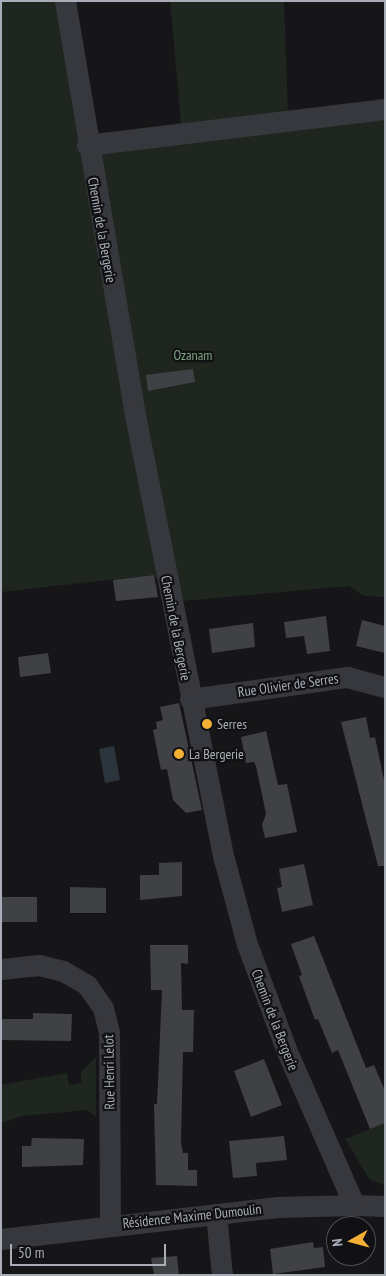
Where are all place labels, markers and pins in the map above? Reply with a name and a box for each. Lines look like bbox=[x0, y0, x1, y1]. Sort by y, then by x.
place label: Serres bbox=[217, 716, 247, 732]
marker: Serres bbox=[201, 718, 213, 730]
place label: La Bergerie bbox=[189, 746, 244, 762]
marker: La Bergerie bbox=[173, 748, 185, 760]

